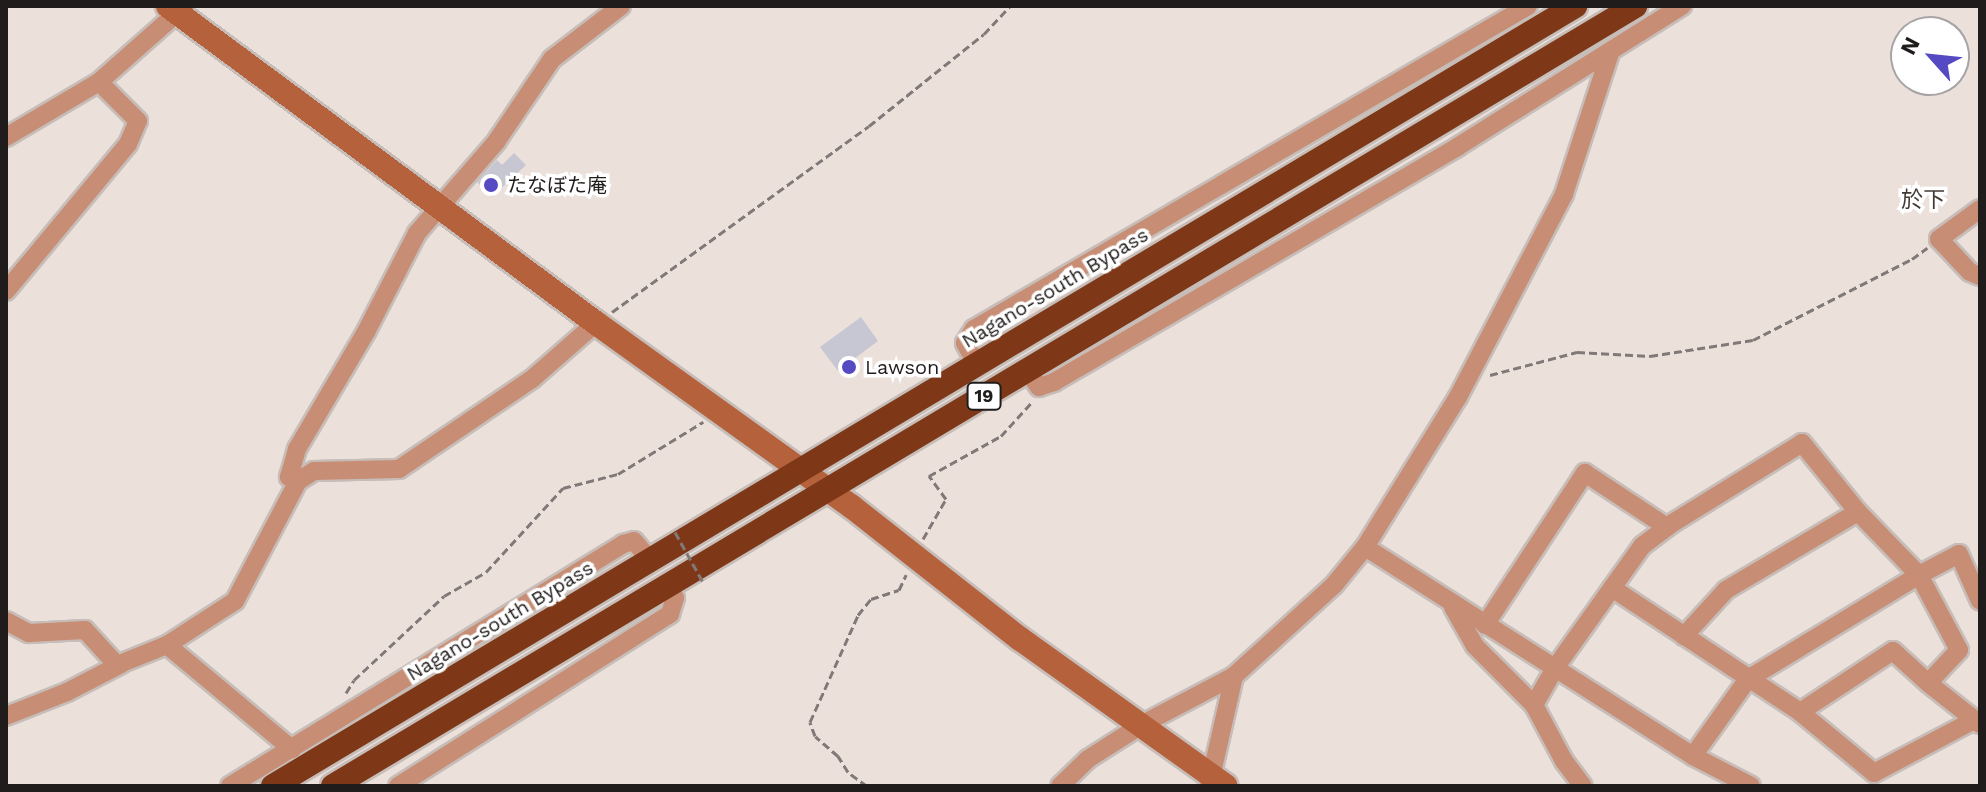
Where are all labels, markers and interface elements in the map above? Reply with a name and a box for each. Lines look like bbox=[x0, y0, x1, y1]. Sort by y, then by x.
north arrow bbox=[1890, 16, 1970, 96]
text: N bbox=[1895, 33, 1925, 59]
place label: たなぼた庵 bbox=[507, 173, 607, 197]
marker: たなぼた庵 bbox=[482, 176, 500, 194]
district label: 於下 bbox=[1901, 187, 1945, 213]
street label: Nagano-south Bypass bbox=[957, 223, 1153, 353]
place label: Lawson bbox=[865, 355, 939, 379]
marker: Lawson bbox=[840, 358, 858, 376]
road number: 19 bbox=[966, 382, 1002, 410]
street label: Nagano-south Bypass bbox=[402, 556, 598, 686]

